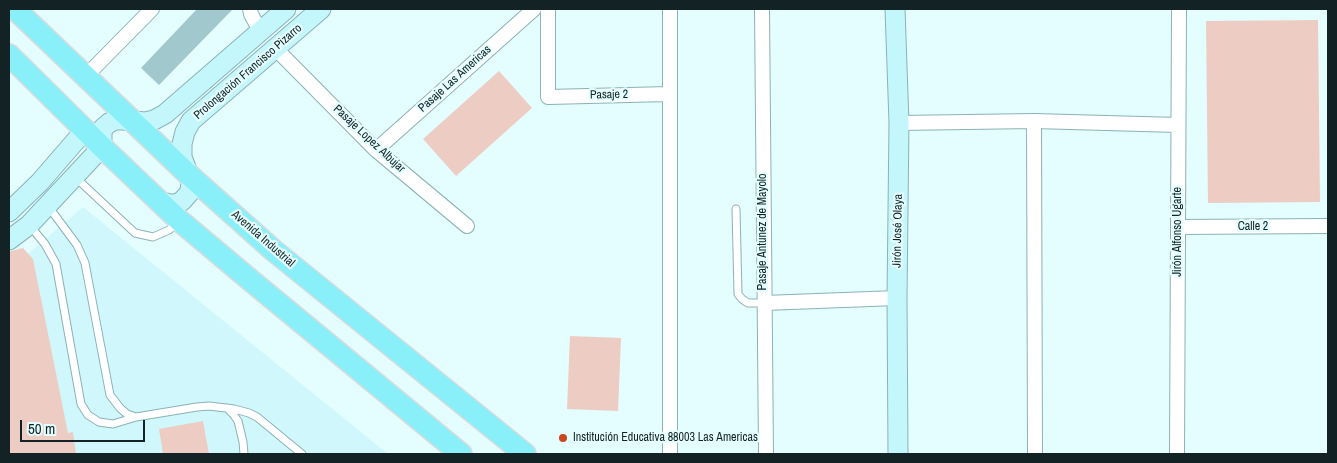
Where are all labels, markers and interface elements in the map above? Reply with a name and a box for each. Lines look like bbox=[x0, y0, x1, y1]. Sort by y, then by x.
street label: Prolongación Francisco Pizarro bbox=[191, 21, 305, 123]
street label: Pasaje Las Americas bbox=[416, 43, 494, 115]
street label: Pasaje 2 bbox=[590, 87, 628, 103]
street label: Pasaje Lopez Albujar bbox=[330, 102, 408, 176]
street label: Pasaje Antunez de Mayolo bbox=[756, 173, 770, 291]
street label: Jirón Alfonso Ugarte bbox=[1171, 187, 1185, 277]
street label: Jirón José Olaya bbox=[890, 194, 906, 268]
street label: Avenida Industrial bbox=[228, 208, 298, 270]
street label: Calle 2 bbox=[1238, 220, 1268, 234]
scale bar bbox=[22, 410, 148, 442]
text: 50 m bbox=[28, 418, 55, 439]
place label: Institución Educativa 88003 Las Americas bbox=[573, 431, 758, 445]
marker: Institución Educativa 88003 Las Americas bbox=[557, 432, 569, 444]

